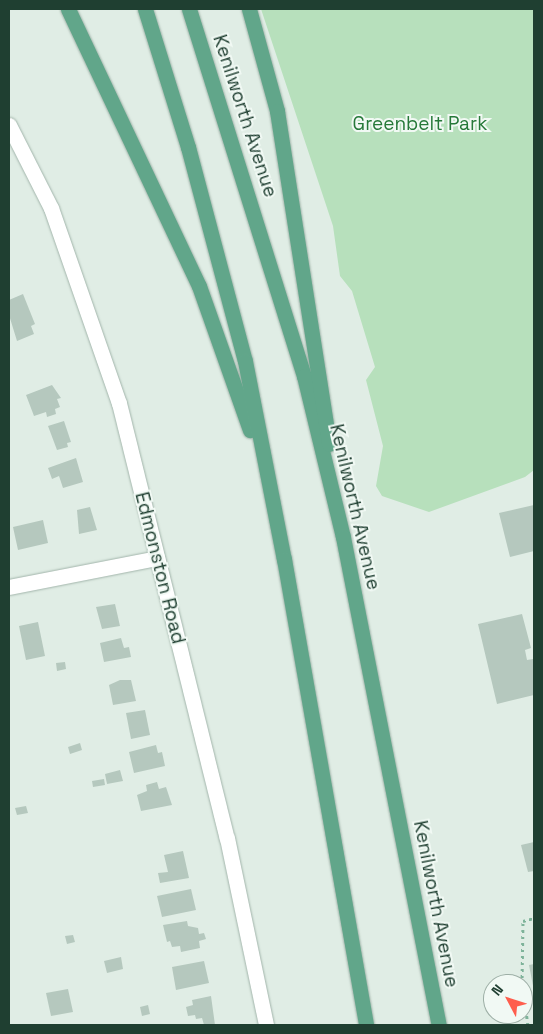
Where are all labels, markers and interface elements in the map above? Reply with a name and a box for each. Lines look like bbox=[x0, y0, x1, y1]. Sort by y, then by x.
street label: Kenilworth Avenue bbox=[208, 32, 282, 200]
park label: Greenbelt Park bbox=[353, 113, 487, 135]
street label: Kenilworth Avenue bbox=[325, 422, 385, 592]
street label: Edmonston Road bbox=[130, 490, 190, 646]
street label: Kenilworth Avenue bbox=[409, 819, 463, 989]
north arrow bbox=[483, 974, 533, 1024]
text: N bbox=[487, 981, 507, 999]

